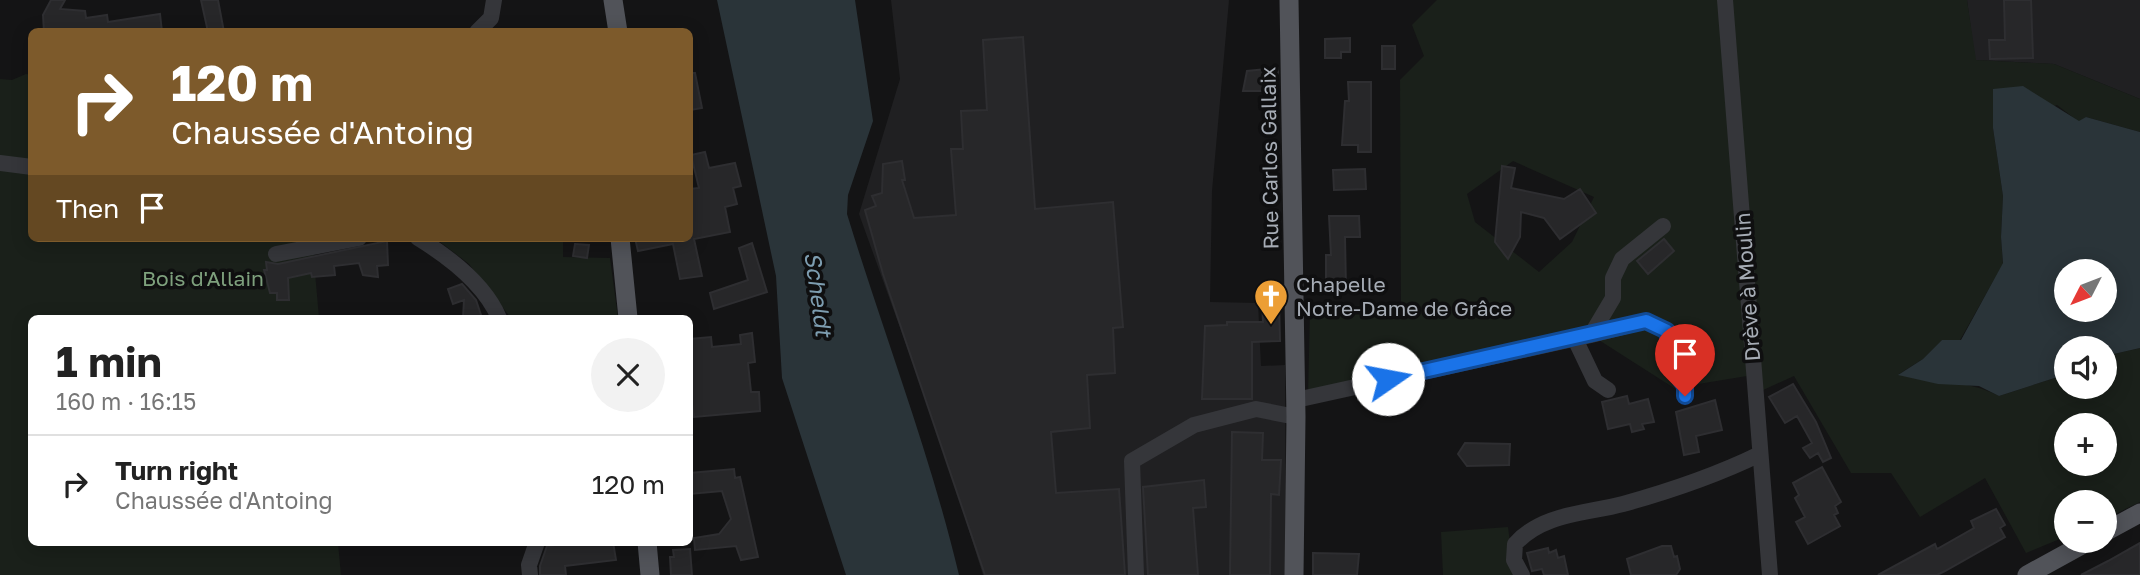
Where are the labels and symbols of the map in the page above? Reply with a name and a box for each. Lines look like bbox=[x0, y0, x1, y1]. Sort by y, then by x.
street label: Rue Carlos Gallaix bbox=[1254, 66, 1284, 250]
street label: Drève à Moulin bbox=[1729, 212, 1765, 362]
water label: Scheldt bbox=[799, 250, 839, 340]
north arrow bbox=[2054, 259, 2118, 322]
park label: Bois d'Allain bbox=[142, 265, 264, 291]
place label: Chapelle Notre-Dame de Grâce bbox=[1296, 271, 1512, 321]
church icon: Chapelle Notre-Dame de Grâce bbox=[1252, 277, 1290, 326]
pin bbox=[1655, 324, 1715, 396]
position arrow bbox=[1351, 342, 1425, 416]

